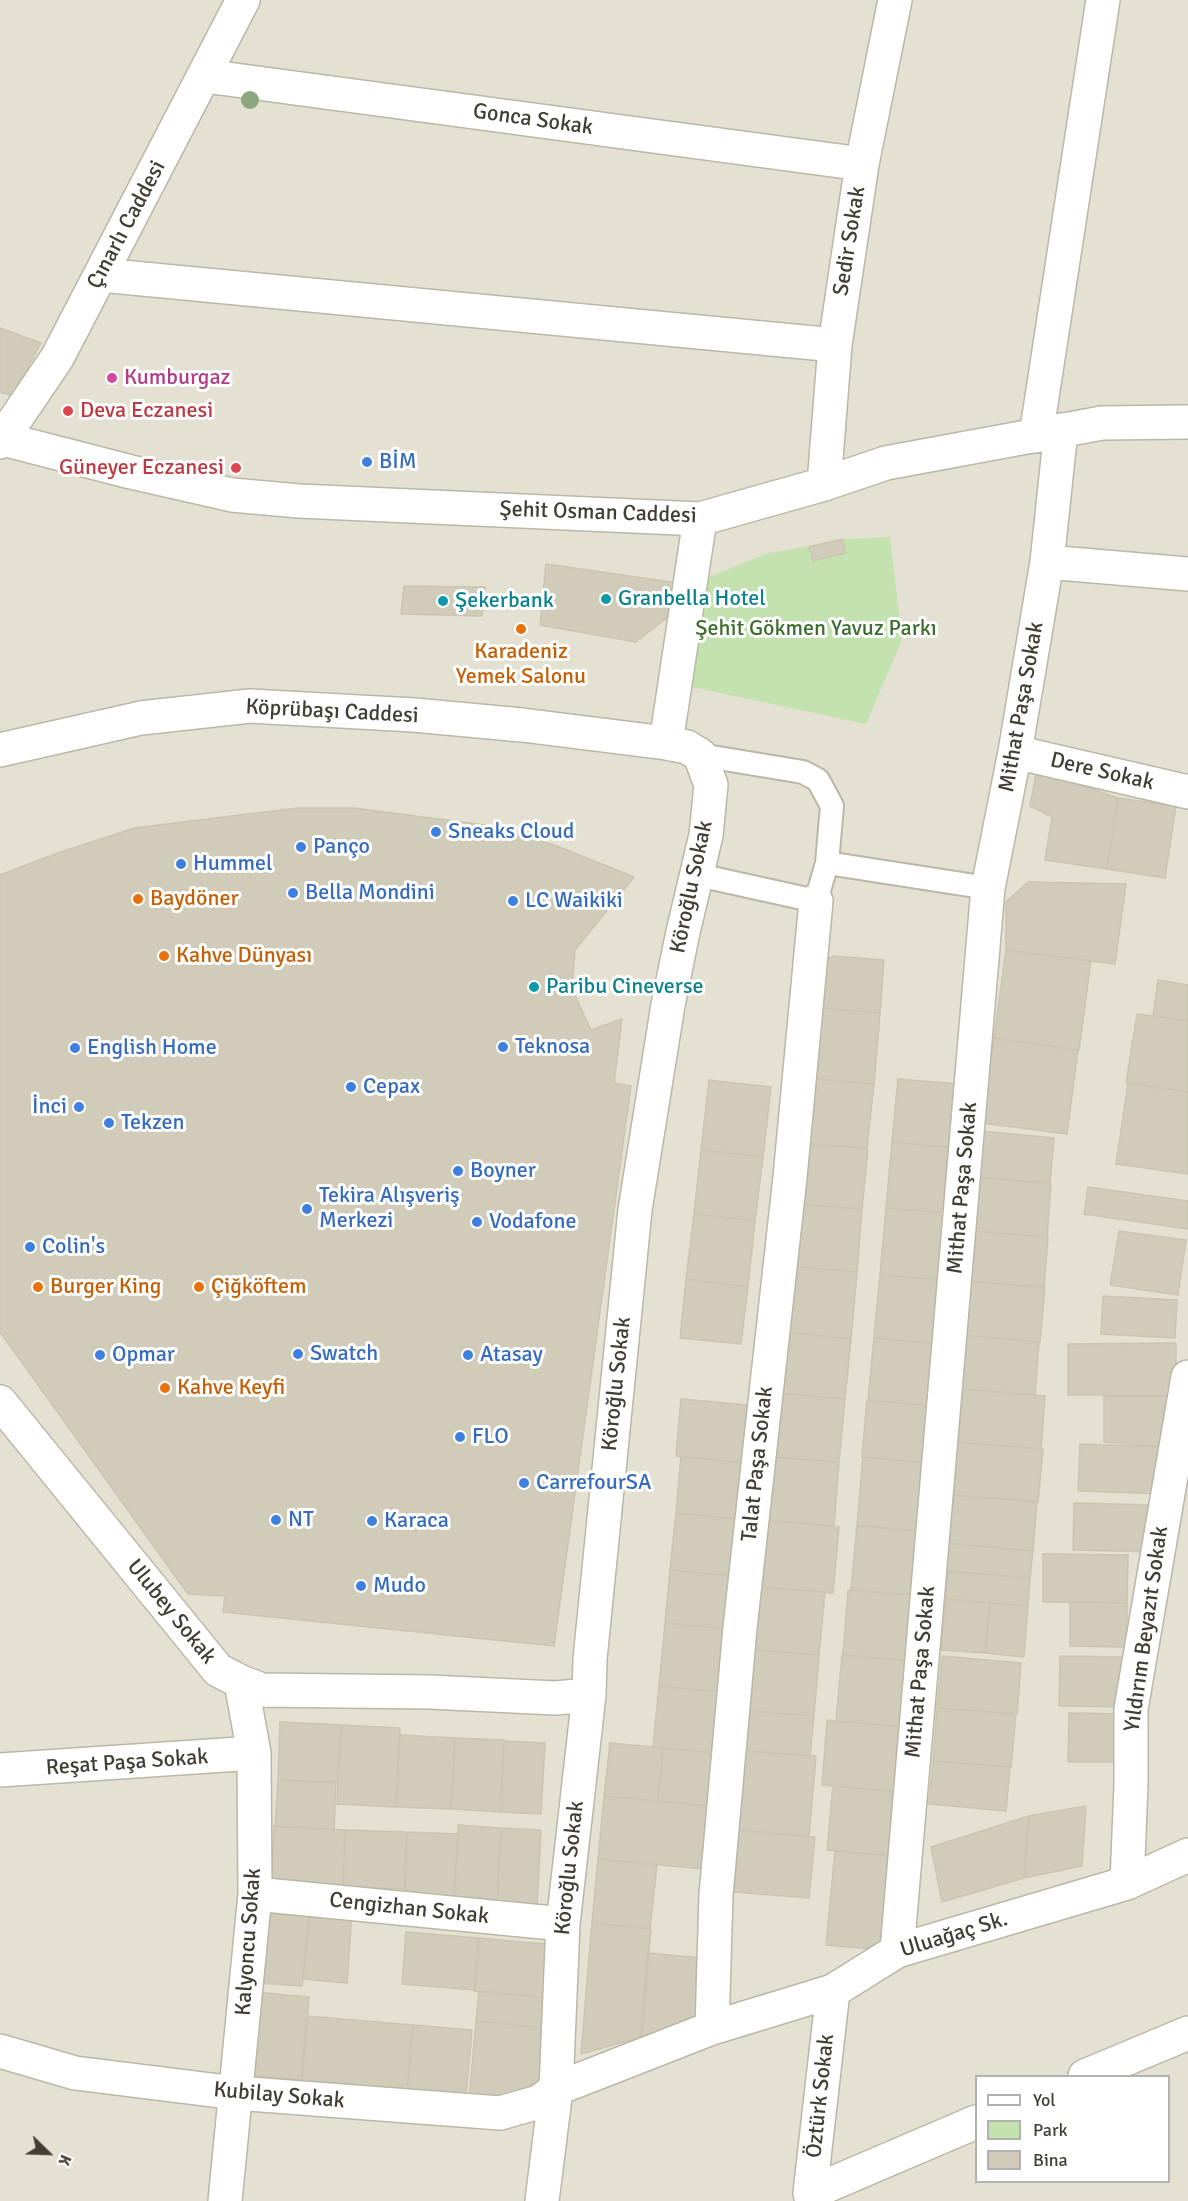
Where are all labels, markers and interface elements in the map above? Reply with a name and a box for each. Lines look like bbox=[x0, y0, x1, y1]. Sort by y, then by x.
street label: Gonca Sokak bbox=[471, 99, 595, 141]
street label: Çınarlı Caddesi bbox=[82, 156, 172, 294]
street label: Sedir Sokak bbox=[828, 184, 872, 298]
place label: Kumburgaz bbox=[124, 365, 230, 391]
marker: Kumburgaz bbox=[105, 371, 119, 385]
place label: Deva Eczanesi bbox=[80, 398, 213, 424]
marker: Deva Eczanesi bbox=[61, 404, 75, 418]
place label: BİM bbox=[379, 449, 417, 475]
place label: Güneyer Eczanesi bbox=[59, 455, 224, 481]
marker: BİM bbox=[360, 455, 374, 469]
marker: Güneyer Eczanesi bbox=[229, 461, 243, 475]
street label: Şehit Osman Caddesi bbox=[499, 496, 697, 530]
place label: Granbella Hotel bbox=[618, 586, 766, 612]
place label: Şekerbank bbox=[455, 588, 554, 614]
marker: Granbella Hotel bbox=[599, 592, 613, 606]
marker: Şekerbank bbox=[436, 594, 450, 608]
park label: Şehit Gökmen Yavuz Parkı bbox=[695, 616, 937, 642]
street label: Mithat Paşa Sokak bbox=[994, 620, 1050, 794]
marker: Karadeniz Yemek Salonu bbox=[514, 622, 528, 636]
place label: Karadeniz Yemek Salonu bbox=[456, 639, 586, 690]
street label: Köprübaşı Caddesi bbox=[245, 694, 419, 730]
street label: Dere Sokak bbox=[1048, 747, 1156, 797]
street label: Köroğlu Sokak bbox=[665, 818, 719, 956]
place label: Sneaks Cloud bbox=[448, 819, 575, 845]
marker: Sneaks Cloud bbox=[429, 825, 443, 839]
place label: Panço bbox=[313, 834, 370, 860]
marker: Panço bbox=[294, 840, 308, 854]
place label: Hummel bbox=[193, 851, 272, 877]
marker: Hummel bbox=[174, 857, 188, 871]
place label: Bella Mondini bbox=[305, 880, 435, 906]
place label: Baydöner bbox=[150, 886, 239, 912]
marker: Bella Mondini bbox=[286, 886, 300, 900]
place label: LC Waikiki bbox=[525, 888, 623, 914]
marker: Baydöner bbox=[131, 892, 145, 906]
marker: LC Waikiki bbox=[506, 894, 520, 908]
place label: Kahve Dünyası bbox=[176, 943, 312, 969]
marker: Kahve Dünyası bbox=[157, 949, 171, 963]
place label: Paribu Cineverse bbox=[546, 974, 704, 1000]
marker: Paribu Cineverse bbox=[527, 980, 541, 994]
place label: Teknosa bbox=[515, 1034, 590, 1060]
place label: English Home bbox=[87, 1035, 217, 1061]
marker: Teknosa bbox=[496, 1040, 510, 1054]
marker: English Home bbox=[68, 1041, 82, 1055]
place label: Cepax bbox=[363, 1074, 420, 1100]
marker: Cepax bbox=[344, 1080, 358, 1094]
place label: İnci bbox=[32, 1094, 67, 1120]
marker: İnci bbox=[72, 1100, 86, 1114]
street label: Mithat Paşa Sokak bbox=[942, 1101, 984, 1275]
place label: Tekzen bbox=[121, 1110, 185, 1136]
marker: Tekzen bbox=[102, 1116, 116, 1130]
place label: Boyner bbox=[470, 1158, 536, 1184]
marker: Boyner bbox=[451, 1164, 465, 1178]
place label: Tekira Alışveriş Merkezi bbox=[319, 1183, 460, 1234]
marker: Tekira Alışveriş Merkezi bbox=[300, 1202, 314, 1216]
place label: Vodafone bbox=[489, 1209, 576, 1235]
marker: Vodafone bbox=[470, 1215, 484, 1229]
place label: Colin's bbox=[42, 1234, 105, 1260]
marker: Colin's bbox=[23, 1240, 37, 1254]
place label: Burger King bbox=[50, 1274, 161, 1300]
place label: Çiğköftem bbox=[211, 1274, 306, 1300]
marker: Burger King bbox=[31, 1280, 45, 1294]
marker: Çiğköftem bbox=[192, 1280, 206, 1294]
street label: Köroğlu Sokak bbox=[597, 1316, 637, 1452]
place label: Swatch bbox=[310, 1341, 378, 1367]
place label: Opmar bbox=[112, 1342, 175, 1368]
place label: Atasay bbox=[480, 1342, 543, 1368]
marker: Swatch bbox=[291, 1347, 305, 1361]
marker: Opmar bbox=[93, 1348, 107, 1362]
marker: Atasay bbox=[461, 1348, 475, 1362]
place label: Kahve Keyfi bbox=[177, 1375, 285, 1401]
marker: Kahve Keyfi bbox=[158, 1381, 172, 1395]
street label: Talat Paşa Sokak bbox=[737, 1385, 779, 1543]
place label: FLO bbox=[472, 1424, 509, 1450]
marker: FLO bbox=[453, 1430, 467, 1444]
place label: CarrefourSA bbox=[536, 1470, 651, 1496]
marker: CarrefourSA bbox=[517, 1476, 531, 1490]
place label: NT bbox=[288, 1507, 314, 1533]
place label: Karaca bbox=[384, 1508, 449, 1534]
marker: NT bbox=[269, 1513, 283, 1527]
marker: Karaca bbox=[365, 1514, 379, 1528]
street label: Yıldırım Beyazıt Sokak bbox=[1119, 1524, 1175, 1734]
street label: Ulubey Sokak bbox=[121, 1554, 221, 1670]
place label: Mudo bbox=[373, 1573, 426, 1599]
marker: Mudo bbox=[354, 1579, 368, 1593]
street label: Mithat Paşa Sokak bbox=[900, 1585, 942, 1759]
street label: Reşat Paşa Sokak bbox=[45, 1744, 209, 1782]
street label: Köroğlu Sokak bbox=[550, 1800, 590, 1936]
street label: Kalyoncu Sokak bbox=[231, 1867, 267, 2017]
street label: Cengizhan Sokak bbox=[328, 1887, 490, 1931]
street label: Uluağaç Sk. bbox=[897, 1906, 1011, 1964]
street label: Öztürk Sokak bbox=[801, 2033, 841, 2159]
legend bbox=[975, 2075, 1170, 2183]
street label: Kubilay Sokak bbox=[212, 2077, 346, 2115]
text: Yol bbox=[1033, 2089, 1056, 2111]
text: Park bbox=[1033, 2119, 1068, 2141]
north arrow bbox=[18, 2123, 78, 2183]
text: Bina bbox=[1033, 2149, 1068, 2171]
text: K bbox=[53, 2152, 76, 2169]

